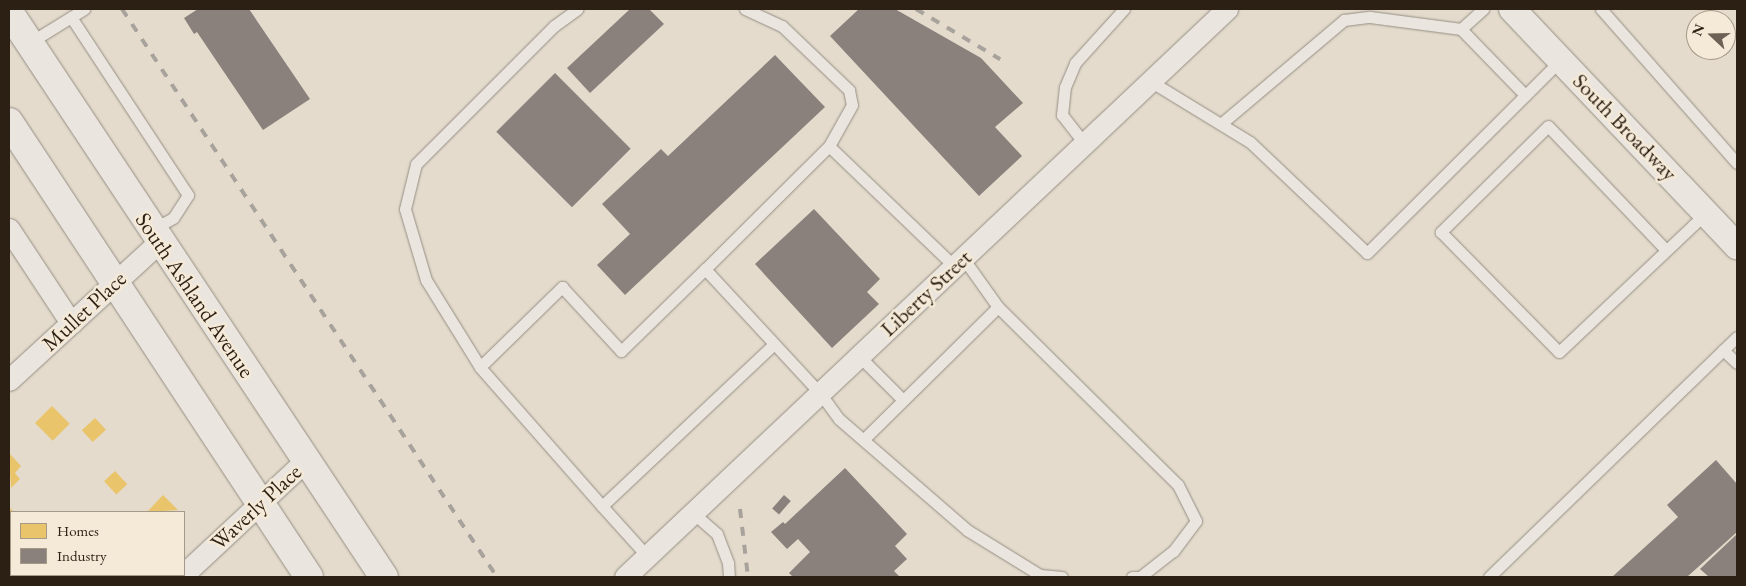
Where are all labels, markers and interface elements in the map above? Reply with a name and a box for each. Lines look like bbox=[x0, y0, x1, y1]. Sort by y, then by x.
north arrow bbox=[1686, 10, 1736, 60]
text: N bbox=[1687, 21, 1708, 39]
street label: South Broadway bbox=[1567, 68, 1683, 186]
street label: South Ashland Avenue bbox=[130, 207, 260, 383]
street label: Liberty Street bbox=[875, 244, 977, 342]
street label: Mullet Place bbox=[37, 265, 131, 357]
street label: Waverly Place bbox=[205, 459, 307, 555]
legend bbox=[10, 511, 185, 576]
text: Homes bbox=[57, 521, 99, 540]
text: Industry bbox=[57, 546, 107, 565]

